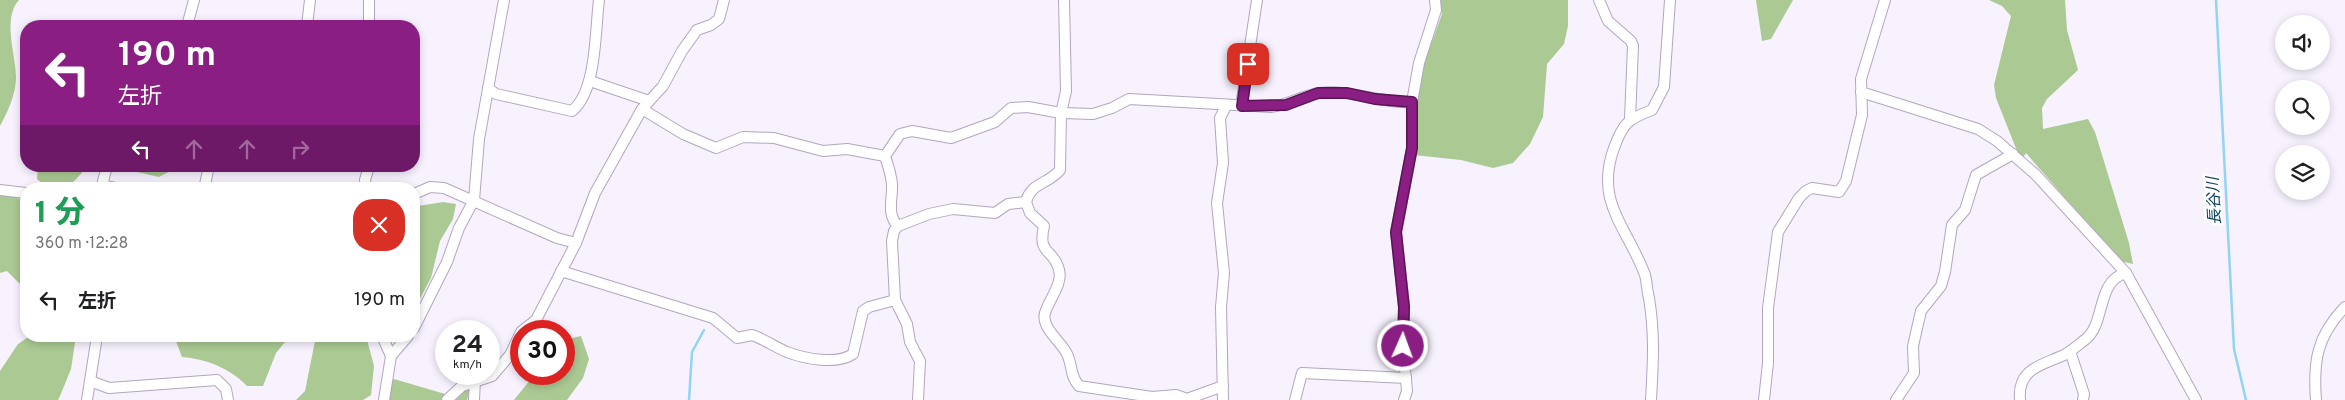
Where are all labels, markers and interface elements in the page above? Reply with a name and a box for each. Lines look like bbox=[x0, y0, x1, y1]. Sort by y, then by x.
map controls bbox=[2275, 15, 2330, 200]
button: sound bbox=[2275, 15, 2330, 70]
text: 190 m bbox=[118, 34, 216, 78]
icon: left bbox=[35, 40, 100, 105]
pin bbox=[1227, 43, 1269, 85]
icon: arrive bbox=[1234, 50, 1262, 78]
button: search bbox=[2275, 80, 2330, 135]
text: 左折 bbox=[118, 84, 162, 111]
icon: left bbox=[127, 135, 155, 163]
icon: ahead bbox=[180, 135, 208, 163]
icon: ahead bbox=[233, 135, 261, 163]
icon: right bbox=[286, 135, 314, 163]
button: layers bbox=[2275, 145, 2330, 200]
water label: 長谷川 bbox=[2204, 175, 2226, 225]
text: 1 分 bbox=[35, 196, 85, 233]
button: close bbox=[353, 199, 405, 251]
text: 360 m · 12:28 bbox=[35, 234, 128, 254]
icon: left bbox=[35, 286, 63, 314]
text: 190 m bbox=[354, 288, 405, 312]
text: 左折 bbox=[78, 290, 116, 314]
position arrow bbox=[1376, 319, 1428, 371]
speed limit sign: 30 bbox=[510, 320, 575, 385]
text: 24 bbox=[452, 330, 483, 362]
text: km/h bbox=[453, 357, 482, 373]

